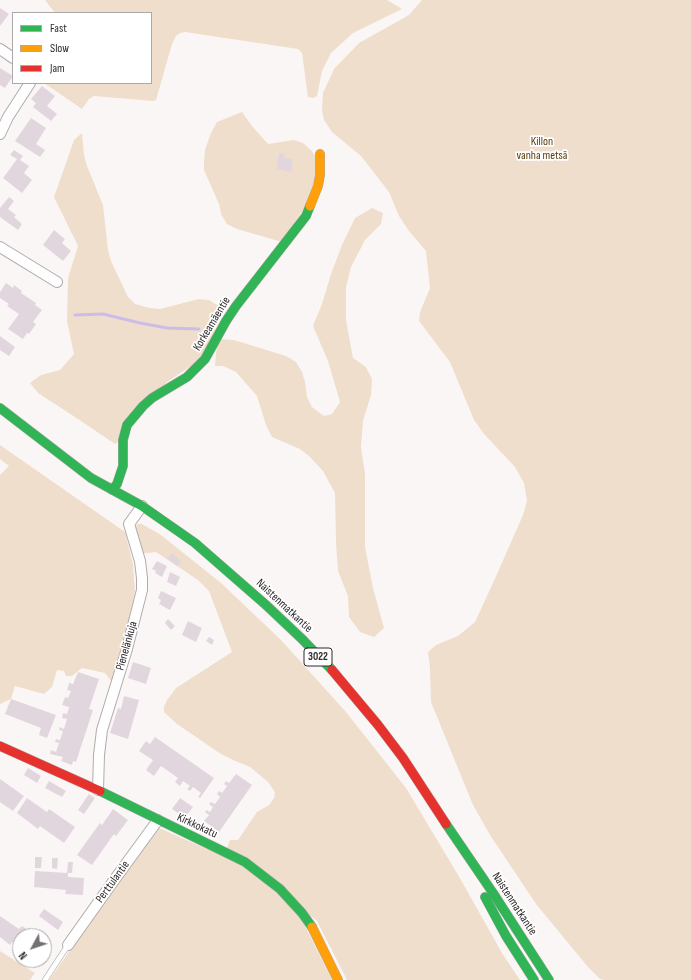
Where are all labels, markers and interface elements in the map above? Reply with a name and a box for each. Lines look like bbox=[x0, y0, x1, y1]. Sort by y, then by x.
legend bbox=[12, 12, 152, 84]
text: Fast bbox=[50, 21, 67, 36]
text: Slow bbox=[50, 41, 69, 56]
text: Jam bbox=[50, 61, 65, 76]
park label: Killon vanha metsä bbox=[517, 135, 567, 163]
street label: Korkeamäentie bbox=[190, 294, 234, 354]
street label: Naistenmatkantie bbox=[253, 576, 315, 636]
street label: Pienelänkuja bbox=[113, 620, 141, 672]
road number: 3022 bbox=[304, 648, 332, 666]
street label: Kirkkokatu bbox=[174, 810, 220, 842]
street label: Perttulantie bbox=[93, 858, 133, 906]
street label: Naistenmatkantie bbox=[488, 870, 540, 938]
north arrow bbox=[12, 928, 52, 968]
text: N bbox=[16, 949, 30, 962]

